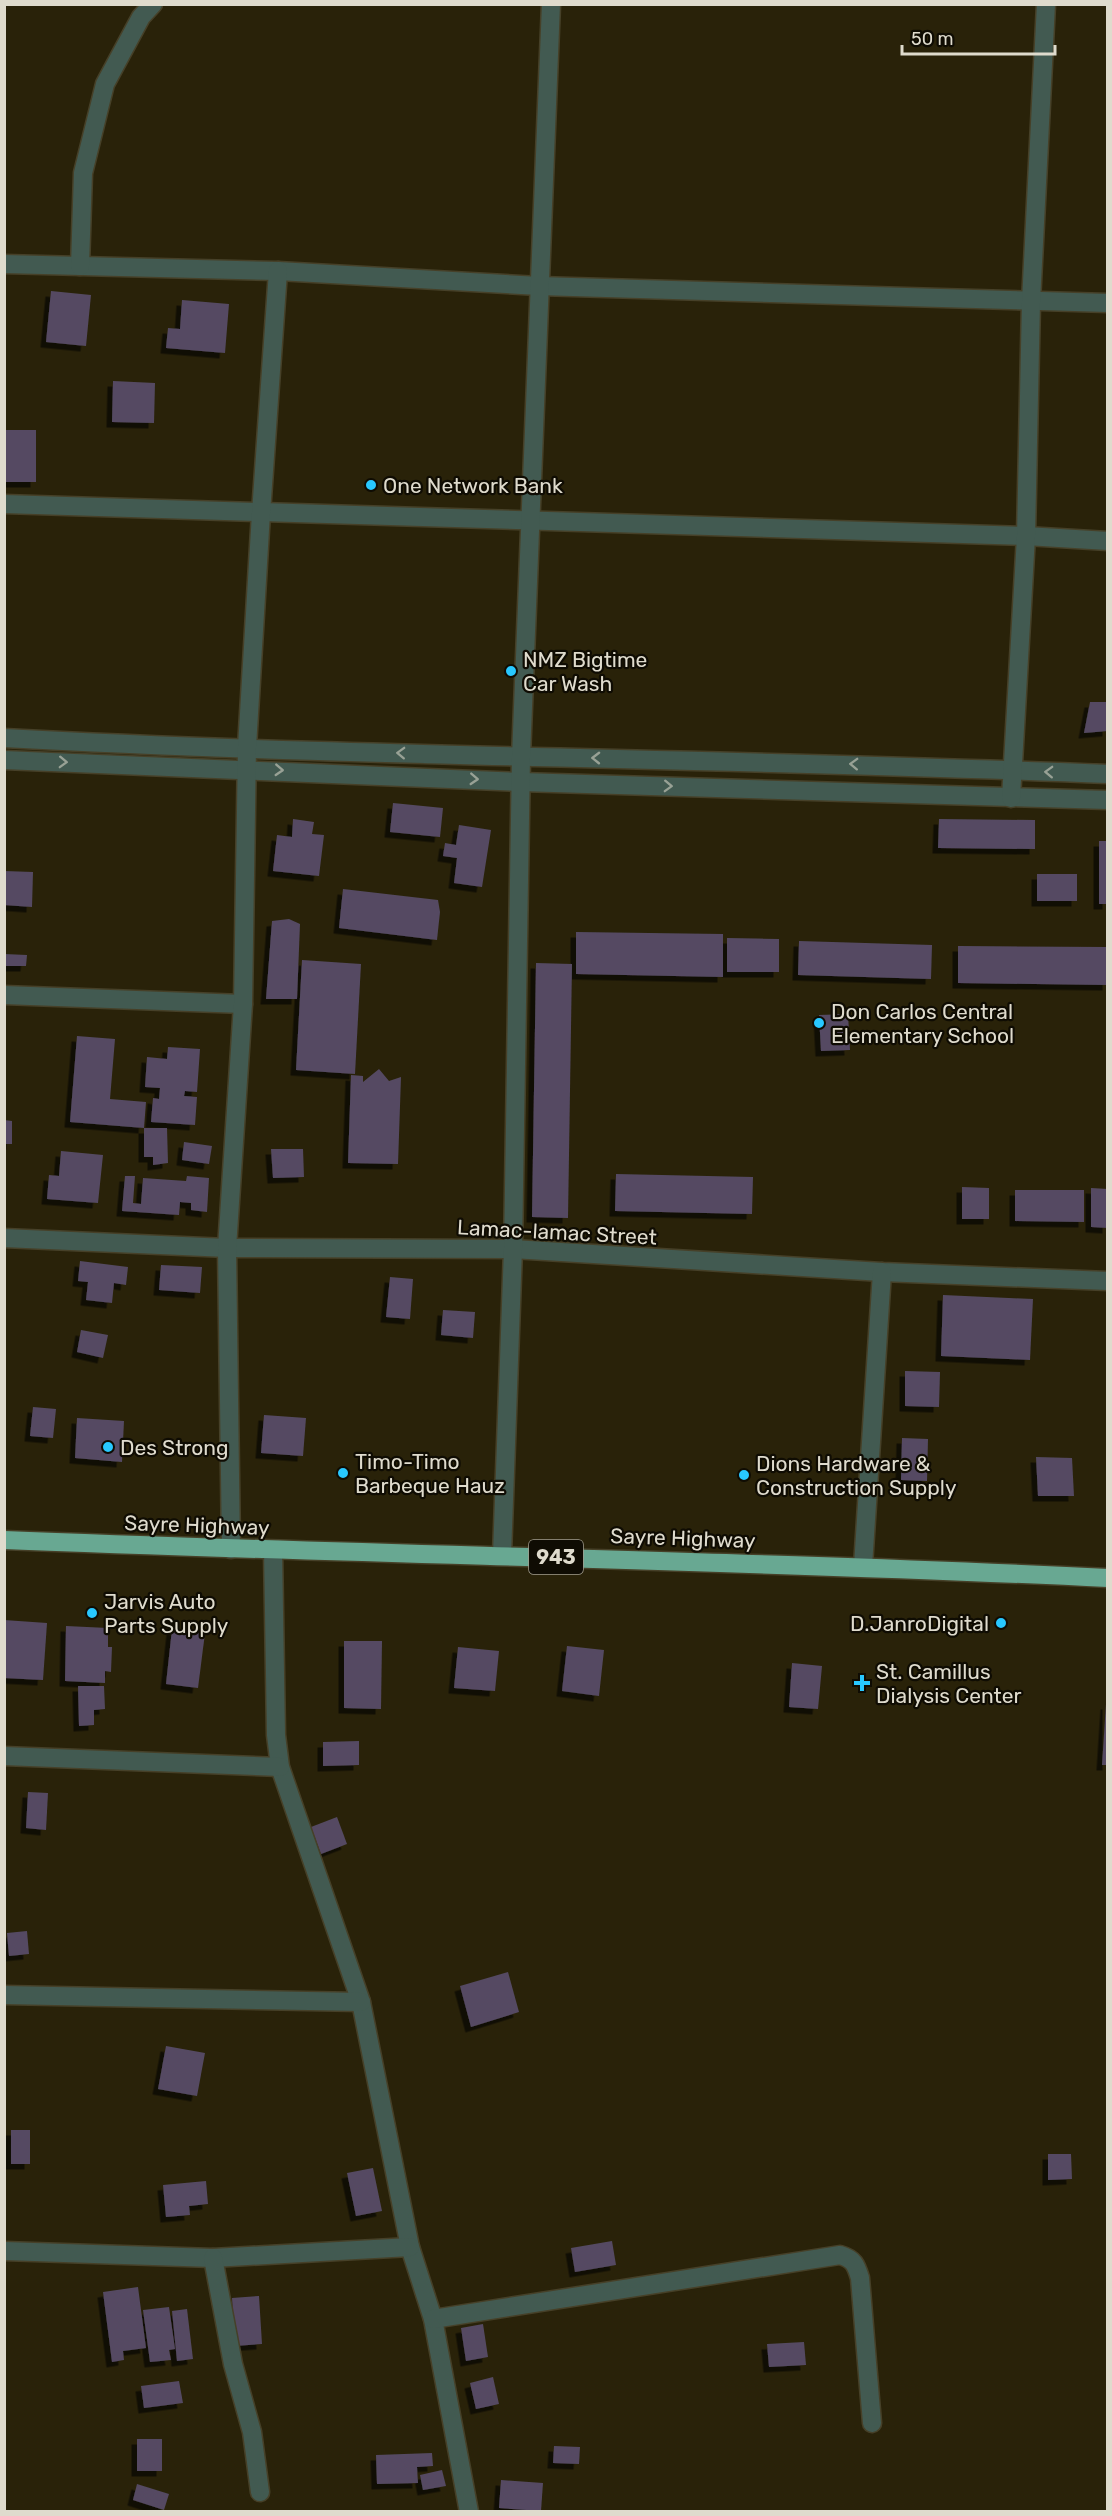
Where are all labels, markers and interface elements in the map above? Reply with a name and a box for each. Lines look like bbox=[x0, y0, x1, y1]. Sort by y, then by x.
scale bar bbox=[902, 18, 1055, 56]
text: 50 m bbox=[911, 28, 954, 50]
place label: One Network Bank bbox=[383, 473, 563, 498]
marker: One Network Bank bbox=[364, 478, 378, 492]
place label: NMZ Bigtime Car Wash bbox=[523, 647, 647, 696]
marker: NMZ Bigtime Car Wash bbox=[504, 664, 518, 678]
one-way arrow bbox=[397, 746, 406, 759]
one-way arrow bbox=[592, 752, 601, 765]
one-way arrow bbox=[58, 755, 67, 768]
one-way arrow bbox=[850, 758, 859, 771]
one-way arrow bbox=[274, 763, 283, 776]
one-way arrow bbox=[1045, 765, 1054, 778]
one-way arrow bbox=[469, 773, 478, 786]
one-way arrow bbox=[664, 780, 673, 792]
place label: Don Carlos Central Elementary School bbox=[831, 999, 1014, 1048]
marker: Don Carlos Central Elementary School bbox=[812, 1016, 826, 1030]
street label: Lamac-lamac Street bbox=[457, 1214, 657, 1250]
place label: Des Strong bbox=[120, 1435, 228, 1460]
marker: Des Strong bbox=[101, 1440, 115, 1454]
place label: Timo-Timo Barbeque Hauz bbox=[355, 1449, 505, 1498]
place label: Dions Hardware & Construction Supply bbox=[756, 1451, 957, 1500]
marker: Timo-Timo Barbeque Hauz bbox=[336, 1466, 350, 1480]
marker: Dions Hardware & Construction Supply bbox=[737, 1468, 751, 1482]
street label: Sayre Highway bbox=[124, 1510, 270, 1540]
street label: Sayre Highway bbox=[610, 1523, 756, 1553]
road number: 943 bbox=[529, 1540, 583, 1574]
place label: Jarvis Auto Parts Supply bbox=[104, 1589, 229, 1638]
marker: Jarvis Auto Parts Supply bbox=[85, 1606, 99, 1620]
place label: D.JanroDigital bbox=[850, 1611, 989, 1636]
marker: D.JanroDigital bbox=[994, 1616, 1008, 1630]
place label: St. Camillus Dialysis Center bbox=[876, 1659, 1021, 1708]
marker: St. Camillus Dialysis Center bbox=[853, 1674, 871, 1692]

